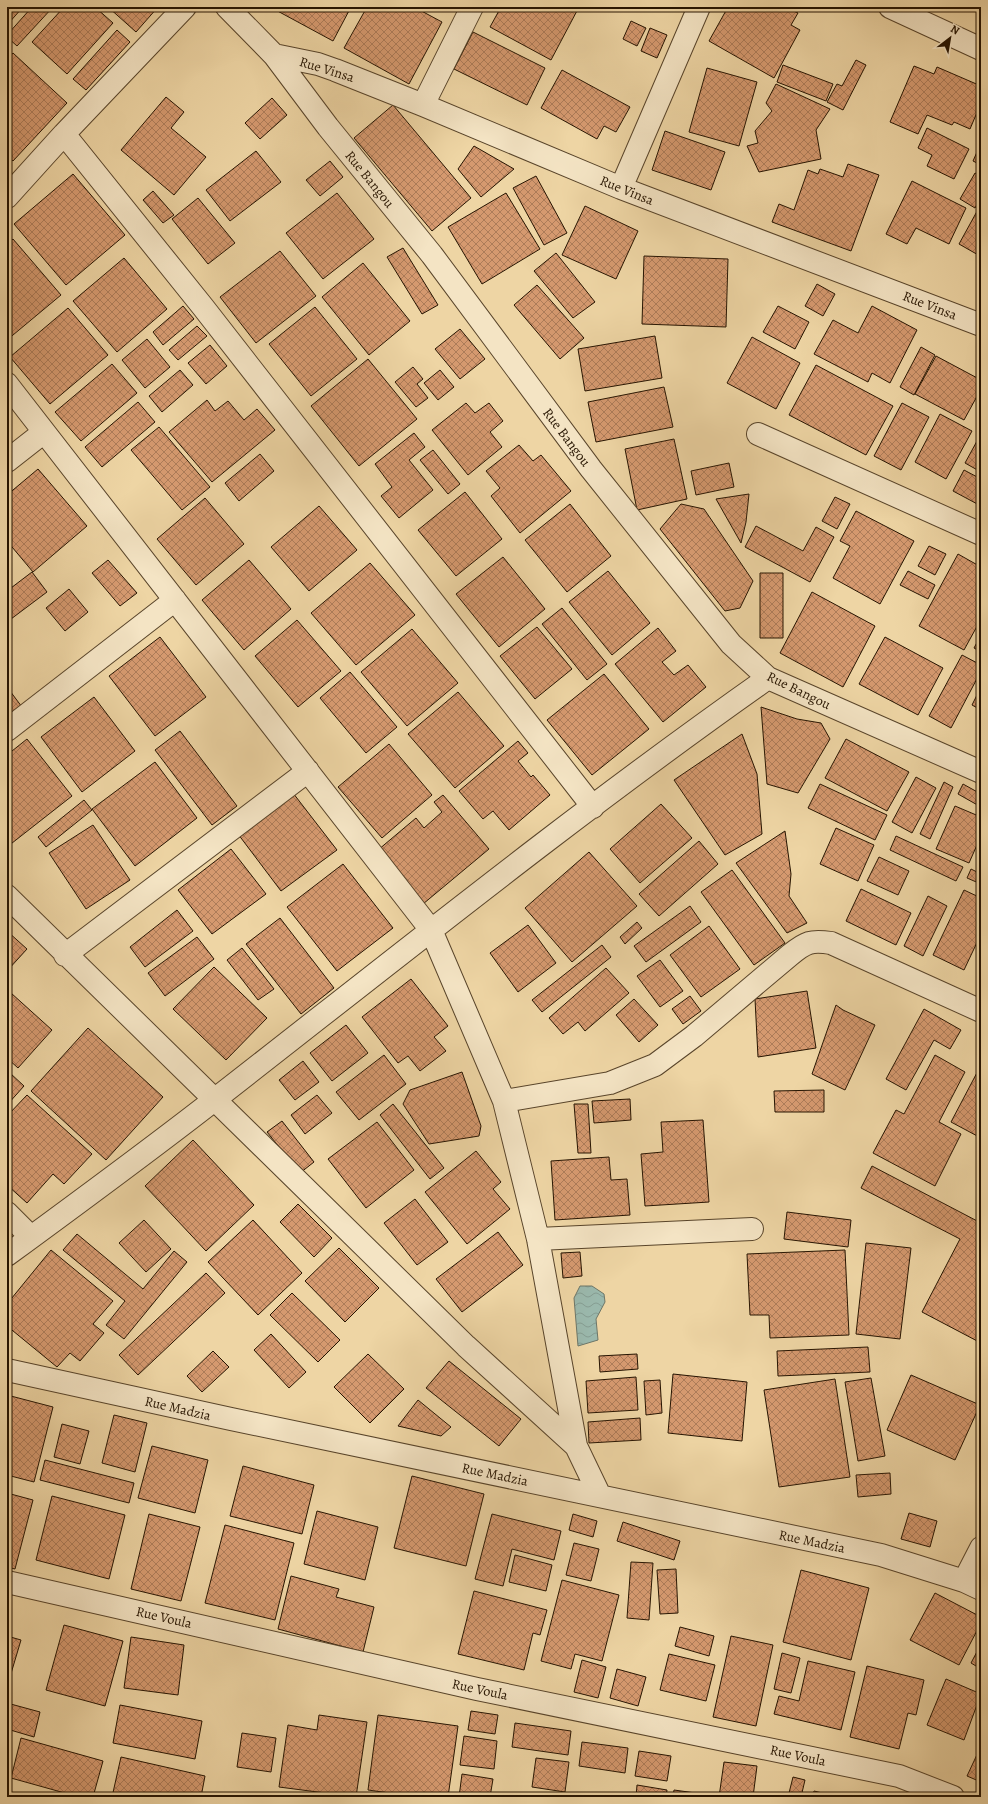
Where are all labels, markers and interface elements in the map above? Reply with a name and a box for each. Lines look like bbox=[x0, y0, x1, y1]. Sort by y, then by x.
north arrow bbox=[930, 18, 970, 58]
text: N bbox=[948, 21, 962, 38]
street label: Rue Vinsa bbox=[297, 52, 357, 87]
street label: Rue Bangou bbox=[341, 147, 399, 212]
street label: Rue Vinsa bbox=[597, 171, 657, 210]
street label: Rue Vinsa bbox=[900, 286, 960, 325]
street label: Rue Bangou bbox=[538, 404, 595, 471]
street label: Rue Bangou bbox=[764, 667, 834, 714]
street label: Rue Madzia bbox=[143, 1392, 213, 1425]
street label: Rue Madzia bbox=[460, 1458, 530, 1491]
street label: Rue Madzia bbox=[777, 1525, 847, 1558]
street label: Rue Voula bbox=[134, 1602, 194, 1633]
street label: Rue Voula bbox=[450, 1674, 510, 1705]
street label: Rue Voula bbox=[768, 1740, 828, 1771]

